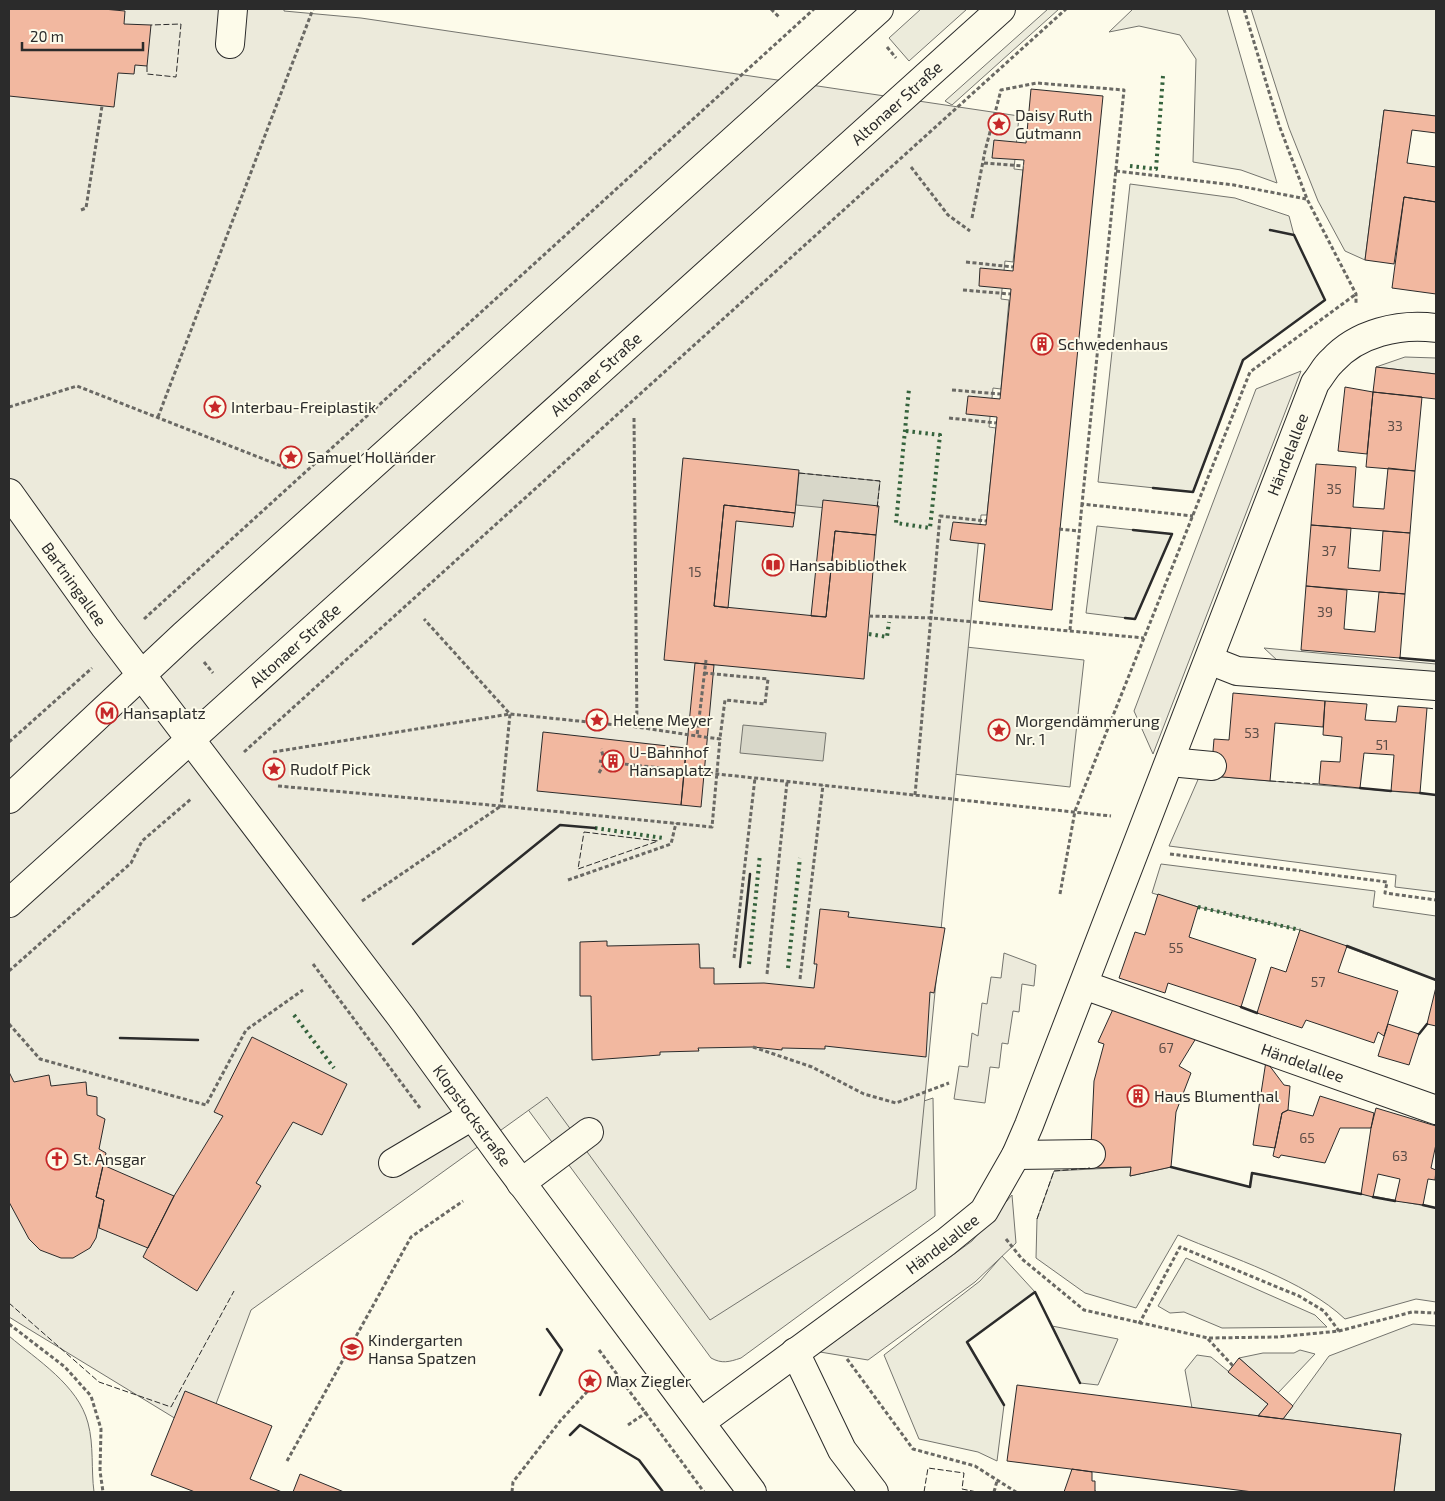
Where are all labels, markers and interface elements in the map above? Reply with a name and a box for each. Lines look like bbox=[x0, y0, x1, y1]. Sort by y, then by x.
scale bar bbox=[22, 20, 144, 52]
text: 20 m bbox=[30, 27, 64, 45]
street label: Altonaer Straße bbox=[847, 57, 946, 148]
place label: Daisy Ruth Gutmann bbox=[1015, 105, 1093, 142]
place icon: Daisy Ruth Gutmann bbox=[987, 112, 1011, 136]
street label: Altonaer Straße bbox=[546, 328, 645, 420]
building icon: Schwedenhaus bbox=[1030, 332, 1054, 356]
place label: Schwedenhaus bbox=[1058, 334, 1168, 353]
place icon: Interbau-Freiplastik bbox=[203, 395, 227, 419]
place label: Interbau-Freiplastik bbox=[231, 397, 376, 416]
street label: Händelallee bbox=[1263, 410, 1312, 498]
house number: 33 bbox=[1387, 417, 1403, 434]
place icon: Samuel Holländer bbox=[279, 445, 303, 469]
place label: Samuel Holländer bbox=[307, 447, 437, 466]
house number: 35 bbox=[1326, 480, 1342, 497]
street label: Bartningallee bbox=[38, 538, 111, 629]
house number: 37 bbox=[1322, 542, 1336, 559]
library icon: Hansabibliothek bbox=[761, 553, 785, 577]
place label: Hansabibliothek bbox=[789, 555, 907, 574]
house number: 15 bbox=[688, 563, 702, 580]
street label: Altonaer Straße bbox=[245, 599, 344, 691]
house number: 39 bbox=[1317, 603, 1333, 620]
metro station icon: Hansaplatz bbox=[95, 701, 119, 725]
place label: Hansaplatz bbox=[123, 703, 206, 722]
place icon: Helene Meyer bbox=[585, 708, 609, 732]
place label: Helene Meyer bbox=[613, 710, 714, 729]
place label: Morgendämmerung Nr. 1 bbox=[1015, 711, 1160, 748]
place icon: Morgendämmerung Nr. 1 bbox=[987, 718, 1011, 742]
house number: 53 bbox=[1244, 724, 1260, 741]
house number: 51 bbox=[1375, 736, 1389, 753]
place label: U-Bahnhof Hansaplatz bbox=[629, 742, 712, 779]
building icon: U-Bahnhof Hansaplatz bbox=[601, 749, 625, 773]
place icon: Rudolf Pick bbox=[262, 757, 286, 781]
place label: Rudolf Pick bbox=[290, 759, 371, 778]
house number: 55 bbox=[1168, 939, 1184, 956]
house number: 57 bbox=[1311, 973, 1325, 990]
house number: 67 bbox=[1158, 1039, 1174, 1056]
street label: Händelallee bbox=[1259, 1039, 1347, 1086]
street label: Klopstockstraße bbox=[430, 1061, 516, 1170]
building icon: Haus Blumenthal bbox=[1126, 1084, 1150, 1108]
place label: Haus Blumenthal bbox=[1154, 1086, 1279, 1105]
house number: 65 bbox=[1299, 1129, 1315, 1146]
church icon: St. Ansgar bbox=[45, 1147, 69, 1171]
house number: 63 bbox=[1392, 1147, 1408, 1164]
place label: St. Ansgar bbox=[73, 1149, 147, 1168]
street label: Händelallee bbox=[902, 1209, 982, 1277]
place label: Kindergarten Hansa Spatzen bbox=[368, 1330, 476, 1367]
school or university icon: Kindergarten Hansa Spatzen bbox=[340, 1337, 364, 1361]
place icon: Max Ziegler bbox=[578, 1369, 602, 1393]
place label: Max Ziegler bbox=[606, 1371, 692, 1390]

